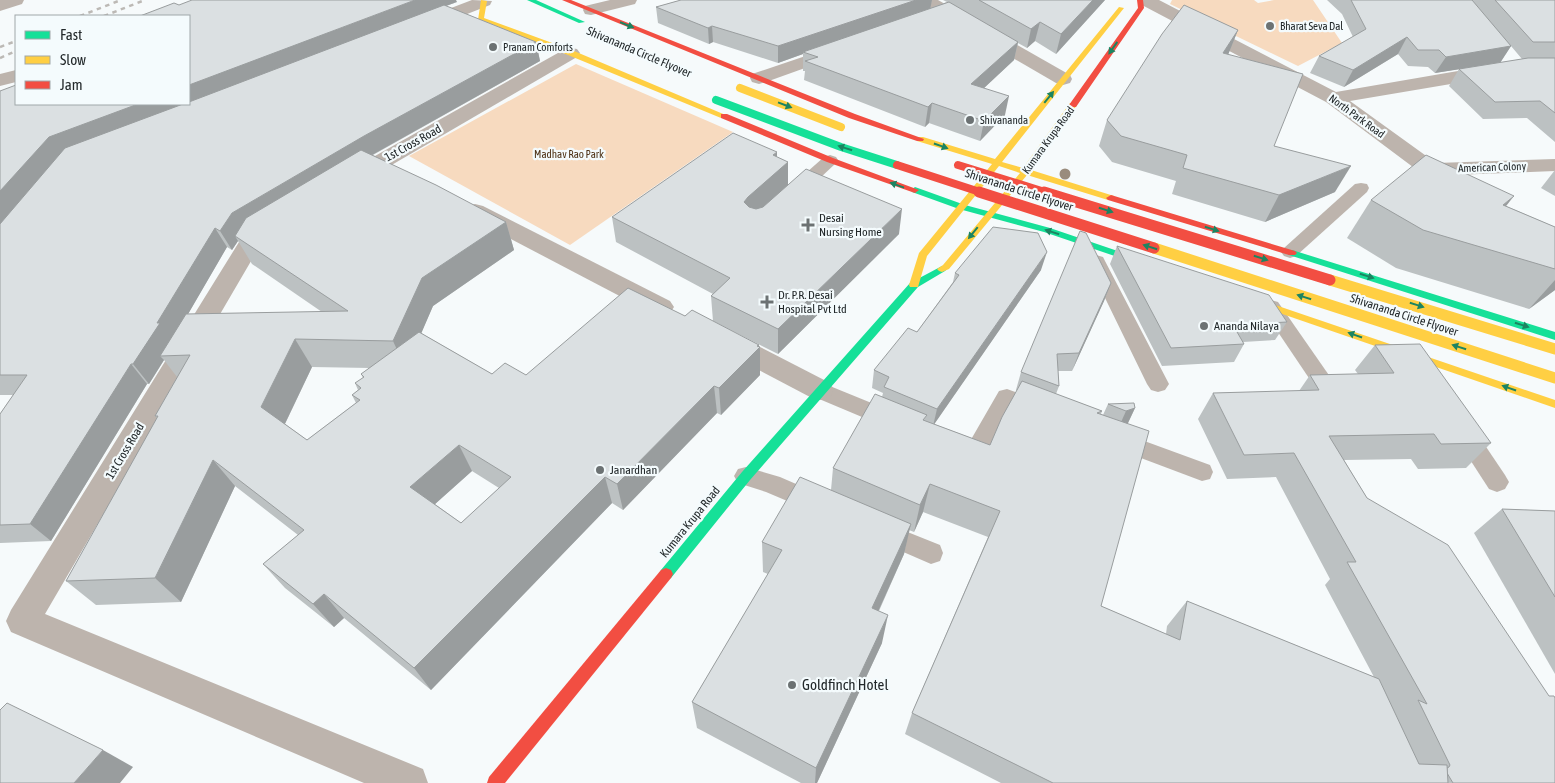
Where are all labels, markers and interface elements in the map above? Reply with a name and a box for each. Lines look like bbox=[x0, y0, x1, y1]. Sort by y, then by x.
legend bbox=[15, 15, 190, 105]
marker: Bharat Seva Dal bbox=[1264, 20, 1276, 32]
place label: Bharat Seva Dal bbox=[1280, 20, 1343, 32]
one-way arrow bbox=[619, 22, 634, 29]
street label: Shivananda Circle Flyover bbox=[584, 24, 694, 81]
text: Fast bbox=[60, 26, 82, 43]
marker: Pranam Comforts bbox=[487, 41, 499, 53]
place label: Pranam Comforts bbox=[503, 41, 573, 53]
one-way arrow bbox=[1108, 41, 1118, 55]
text: Slow bbox=[60, 51, 86, 68]
text: Jam bbox=[60, 76, 83, 93]
one-way arrow bbox=[1043, 91, 1054, 104]
street label: North Park Road bbox=[1327, 92, 1387, 140]
one-way arrow bbox=[778, 101, 793, 109]
street label: Kumara Krupa Road bbox=[1020, 104, 1076, 176]
marker: Shivananda bbox=[964, 114, 976, 126]
place label: Shivananda bbox=[980, 114, 1028, 126]
street label: 1st Cross Road bbox=[382, 122, 444, 164]
one-way arrow bbox=[934, 143, 949, 151]
one-way arrow bbox=[837, 144, 852, 152]
park label: Madhav Rao Park bbox=[534, 148, 604, 160]
street label: American Colony bbox=[1458, 160, 1527, 174]
street label: Shivananda Circle Flyover bbox=[963, 166, 1075, 214]
one-way arrow bbox=[889, 181, 904, 189]
one-way arrow bbox=[1098, 207, 1113, 215]
place label: Desai Nursing Home bbox=[819, 211, 882, 239]
marker: Desai Nursing Home bbox=[801, 218, 815, 232]
one-way arrow bbox=[1204, 225, 1219, 233]
one-way arrow bbox=[967, 226, 978, 239]
one-way arrow bbox=[1045, 228, 1060, 235]
one-way arrow bbox=[1142, 242, 1157, 250]
one-way arrow bbox=[1254, 254, 1269, 262]
one-way arrow bbox=[1360, 273, 1375, 281]
place label: Dr. P.R. Desai Hospital Pvt Ltd bbox=[778, 288, 847, 316]
street label: Shivananda Circle Flyover bbox=[1348, 291, 1460, 339]
one-way arrow bbox=[1296, 293, 1311, 301]
marker: Dr. P.R. Desai Hospital Pvt Ltd bbox=[760, 295, 774, 309]
one-way arrow bbox=[1409, 302, 1424, 310]
place label: Ananda Nilaya bbox=[1214, 319, 1279, 333]
marker: Ananda Nilaya bbox=[1198, 320, 1210, 332]
one-way arrow bbox=[1515, 321, 1530, 329]
one-way arrow bbox=[1347, 331, 1362, 339]
one-way arrow bbox=[1451, 343, 1466, 350]
one-way arrow bbox=[1501, 384, 1516, 392]
street label: 1st Cross Road bbox=[103, 421, 147, 481]
place label: Janardhan bbox=[610, 463, 657, 477]
marker: Janardhan bbox=[594, 464, 606, 476]
street label: Kumara Krupa Road bbox=[657, 484, 723, 560]
place label: Goldfinch Hotel bbox=[802, 676, 888, 693]
marker: Goldfinch Hotel bbox=[786, 679, 798, 691]

